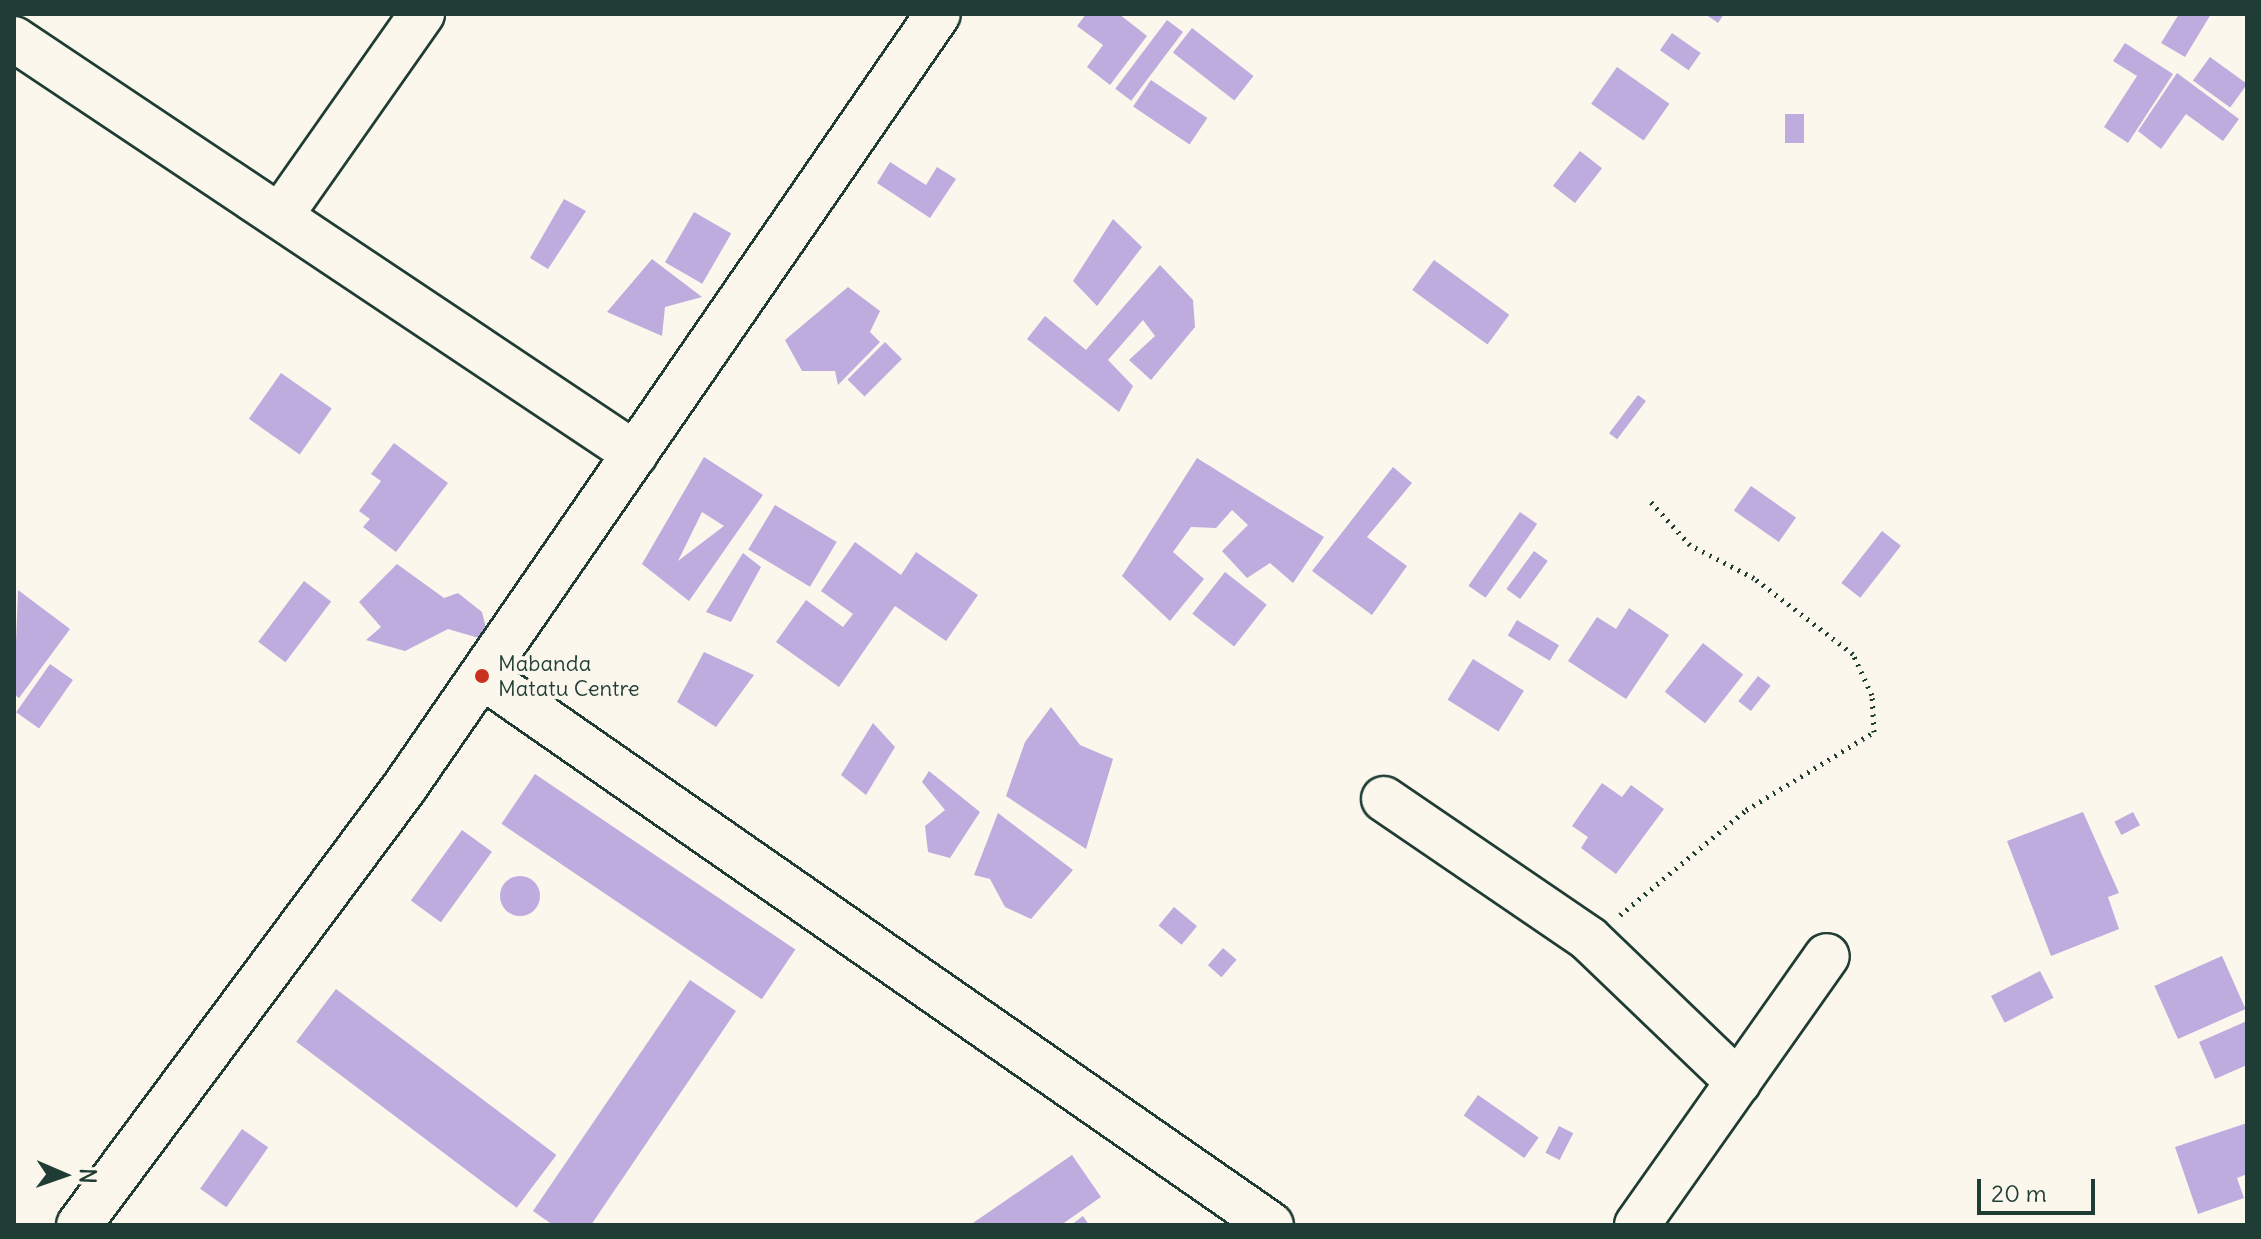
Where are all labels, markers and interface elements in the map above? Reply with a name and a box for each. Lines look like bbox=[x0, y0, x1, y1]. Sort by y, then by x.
place label: Mabanda Matatu Centre bbox=[498, 650, 640, 702]
marker: Mabanda Matatu Centre bbox=[473, 667, 491, 685]
north arrow bbox=[24, 1135, 104, 1215]
scale bar bbox=[1981, 1163, 2099, 1213]
text: N bbox=[74, 1168, 102, 1184]
text: 20 m bbox=[1991, 1178, 2047, 1208]

